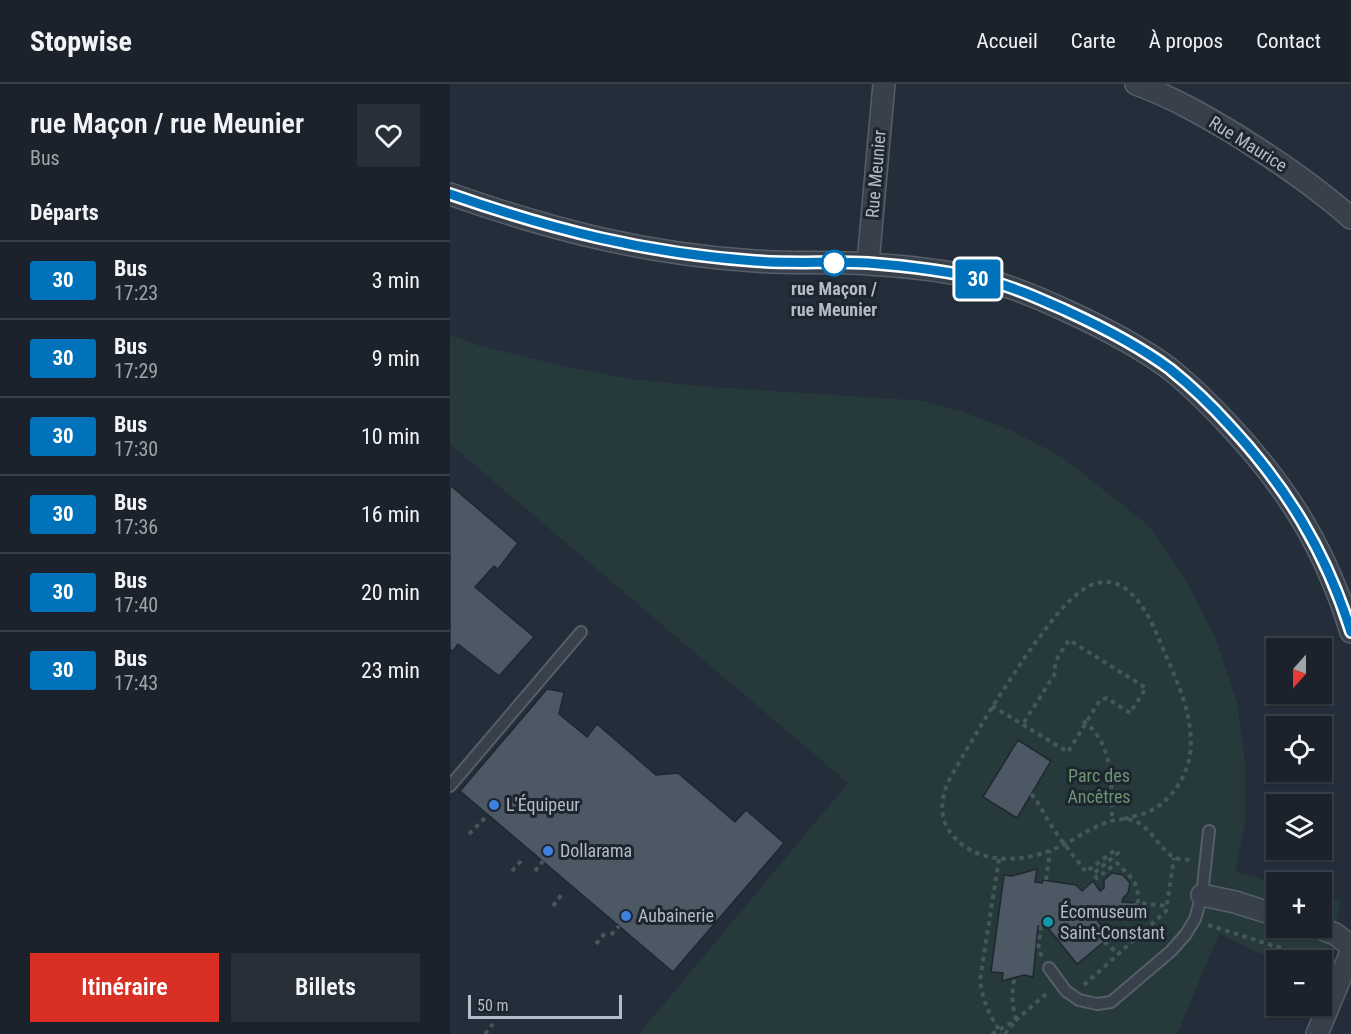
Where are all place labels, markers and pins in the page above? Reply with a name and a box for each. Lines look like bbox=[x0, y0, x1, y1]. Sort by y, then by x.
marker: rue Maçon / rue Meunier bbox=[821, 250, 847, 276]
place label: rue Maçon / rue Meunier bbox=[791, 278, 877, 320]
place label: L'Équipeur bbox=[506, 794, 580, 815]
marker: L'Équipeur bbox=[487, 798, 501, 812]
place label: Dollarama bbox=[560, 840, 632, 861]
marker: Dollarama bbox=[541, 844, 555, 858]
place label: Écomuseum Saint-Constant bbox=[1060, 901, 1165, 943]
place label: Aubainerie bbox=[638, 905, 714, 926]
marker: Aubainerie bbox=[619, 909, 633, 923]
marker: Écomuseum Saint-Constant bbox=[1041, 915, 1055, 929]

